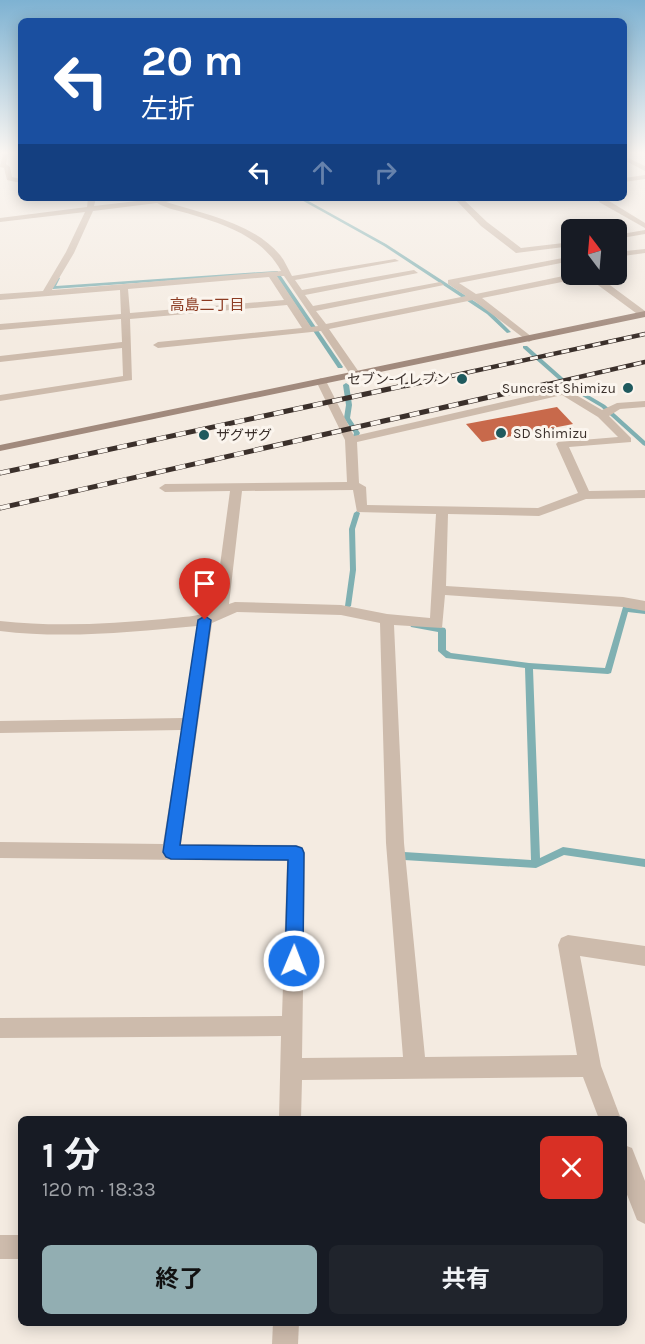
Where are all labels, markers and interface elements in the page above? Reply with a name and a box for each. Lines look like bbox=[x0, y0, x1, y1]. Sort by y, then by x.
text: 20 m bbox=[141, 36, 243, 86]
icon: left bbox=[42, 42, 120, 120]
text: 左折 bbox=[141, 93, 195, 125]
icon: left bbox=[243, 156, 276, 189]
icon: ahead bbox=[306, 156, 339, 189]
icon: right bbox=[369, 156, 402, 189]
north arrow bbox=[561, 219, 627, 285]
map controls bbox=[561, 219, 627, 285]
district label: 高島二丁目 bbox=[169, 296, 245, 314]
place label: セブン-イレブン bbox=[347, 371, 450, 388]
marker: セブン-イレブン bbox=[455, 372, 469, 386]
place label: Suncrest Shimizu bbox=[502, 380, 616, 397]
marker: Suncrest Shimizu bbox=[621, 381, 635, 395]
place label: SD Shimizu bbox=[513, 425, 588, 442]
marker: SD Shimizu bbox=[494, 426, 508, 440]
place label: ザグザグ bbox=[216, 427, 272, 444]
marker: ザグザグ bbox=[197, 428, 211, 442]
pin bbox=[179, 558, 230, 620]
icon: arrive bbox=[188, 567, 221, 600]
position arrow bbox=[262, 929, 326, 993]
text: 1 分 bbox=[42, 1134, 100, 1176]
button: close bbox=[540, 1136, 603, 1199]
text: 120 m · 18:33 bbox=[42, 1178, 156, 1201]
button: 終了 bbox=[42, 1245, 317, 1314]
button: 共有 bbox=[329, 1245, 603, 1314]

